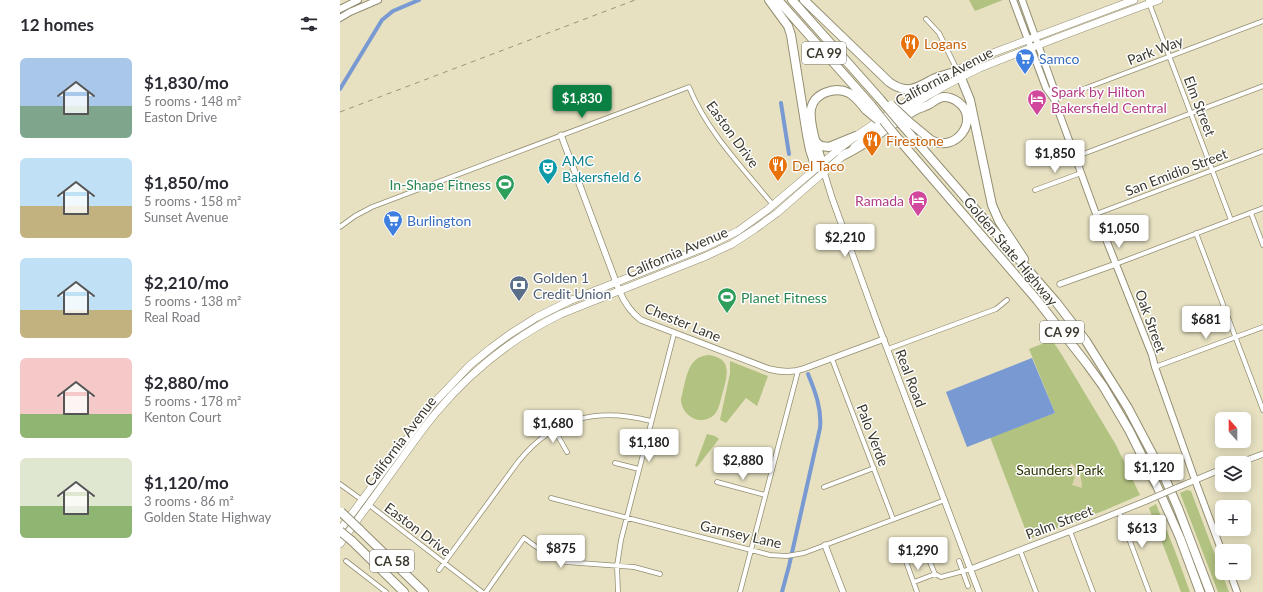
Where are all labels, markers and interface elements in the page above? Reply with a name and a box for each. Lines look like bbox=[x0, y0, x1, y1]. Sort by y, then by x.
icon: filters bbox=[298, 13, 320, 35]
text: 12 homes bbox=[20, 14, 94, 35]
street label: Park Way bbox=[1125, 31, 1186, 68]
restaurant icon: Logans bbox=[899, 32, 921, 60]
place label: Logans bbox=[924, 35, 967, 52]
road number: CA 99 bbox=[802, 42, 846, 64]
street label: California Avenue bbox=[892, 43, 996, 109]
supermarket icon: Samco bbox=[1014, 47, 1036, 75]
place label: Samco bbox=[1039, 50, 1080, 67]
text: $1,830/mo bbox=[144, 72, 229, 93]
street label: Elm Street bbox=[1181, 73, 1219, 139]
icon: home bbox=[52, 74, 100, 122]
place label: Spark by Hilton Bakersfield Central bbox=[1051, 83, 1167, 116]
pin: $1,830 bbox=[549, 85, 615, 119]
hotel icon: Spark by Hilton Bakersfield Central bbox=[1026, 88, 1048, 116]
text: $1,830 bbox=[562, 90, 602, 106]
text: 5 rooms · 148 m² bbox=[144, 93, 241, 109]
street label: Easton Drive bbox=[703, 97, 763, 171]
text: Easton Drive bbox=[144, 109, 217, 125]
restaurant icon: Firestone bbox=[861, 129, 883, 157]
place label: Firestone bbox=[886, 132, 944, 149]
pin: $1,850 bbox=[1022, 140, 1088, 174]
text: $1,850 bbox=[1035, 145, 1075, 161]
street label: San Emidio Street bbox=[1122, 145, 1230, 199]
place label: AMC Bakersfield 6 bbox=[562, 152, 641, 185]
restaurant icon: Del Taco bbox=[767, 154, 789, 182]
theatre icon: AMC Bakersfield 6 bbox=[537, 157, 559, 185]
place label: Del Taco bbox=[792, 157, 845, 174]
text: $1,850/mo bbox=[144, 172, 229, 193]
sports icon: In-Shape Fitness bbox=[494, 173, 516, 201]
icon: home bbox=[52, 174, 100, 222]
place label: In-Shape Fitness bbox=[390, 176, 491, 193]
hotel icon: Ramada bbox=[907, 189, 929, 217]
place label: Ramada bbox=[855, 192, 904, 209]
text: 5 rooms · 158 m² bbox=[144, 193, 241, 209]
street label: Golden State Highway bbox=[960, 193, 1062, 310]
text: Sunset Avenue bbox=[144, 209, 228, 225]
supermarket icon: Burlington bbox=[382, 209, 404, 237]
place label: Burlington bbox=[407, 212, 471, 229]
pin: $1,050 bbox=[1086, 215, 1152, 249]
text: $1,050 bbox=[1099, 220, 1139, 236]
street label: California Avenue bbox=[624, 223, 730, 281]
pin: $2,210 bbox=[812, 224, 878, 258]
text: $2,210 bbox=[825, 229, 865, 245]
place label: Golden 1 Credit Union bbox=[533, 269, 611, 302]
text: $2,210/mo bbox=[144, 272, 229, 293]
icon: home bbox=[52, 274, 100, 322]
bank icon: Golden 1 Credit Union bbox=[508, 274, 530, 302]
sports icon: Planet Fitness bbox=[716, 286, 738, 314]
street label: Oak Street bbox=[1132, 287, 1170, 355]
place label: Planet Fitness bbox=[741, 289, 827, 306]
text: 5 rooms · 138 m² bbox=[144, 293, 241, 309]
street label: Chester Lane bbox=[642, 299, 724, 345]
pin: $681 bbox=[1182, 306, 1230, 340]
text: Real Road bbox=[144, 309, 200, 325]
text: $681 bbox=[1191, 311, 1221, 327]
road number: CA 99 bbox=[1040, 321, 1084, 343]
street label: Real Road bbox=[892, 347, 930, 409]
text: $2,880/mo bbox=[144, 372, 229, 393]
icon: home bbox=[52, 374, 100, 422]
text: 5 rooms · 178 m² bbox=[144, 393, 241, 409]
street label: California Avenue bbox=[361, 393, 439, 489]
street label: Palo Verde bbox=[853, 401, 893, 469]
text: Kenton Court bbox=[144, 409, 221, 425]
pin: $1,680 bbox=[520, 410, 586, 444]
north arrow bbox=[1215, 412, 1251, 448]
map controls bbox=[1215, 412, 1251, 580]
text: $1,680 bbox=[533, 415, 573, 431]
pin: $1,180 bbox=[616, 429, 682, 463]
text: $1,180 bbox=[629, 434, 669, 450]
pin: $2,880 bbox=[710, 447, 776, 481]
text: $2,880 bbox=[723, 452, 763, 468]
pin: $1,120 bbox=[1121, 454, 1187, 488]
button: layers bbox=[1215, 456, 1251, 492]
text: $1,120 bbox=[1134, 459, 1174, 475]
park label: Saunders Park bbox=[1016, 461, 1105, 478]
text: $1,120/mo bbox=[144, 472, 229, 493]
icon: home bbox=[52, 474, 100, 522]
text: 3 rooms · 86 m² bbox=[144, 493, 234, 509]
street label: Easton Drive bbox=[381, 499, 455, 559]
button: + bbox=[1215, 500, 1251, 536]
street label: Palm Street bbox=[1023, 501, 1095, 543]
text: Golden State Highway bbox=[144, 509, 271, 525]
pin: $613 bbox=[1118, 515, 1166, 549]
street label: Garnsey Lane bbox=[699, 516, 783, 552]
text: $613 bbox=[1127, 520, 1157, 536]
pin: $875 bbox=[537, 535, 585, 569]
pin: $1,290 bbox=[885, 537, 951, 571]
text: $875 bbox=[546, 540, 576, 556]
text: $1,290 bbox=[898, 542, 938, 558]
button: − bbox=[1215, 544, 1251, 580]
road number: CA 58 bbox=[370, 550, 414, 572]

